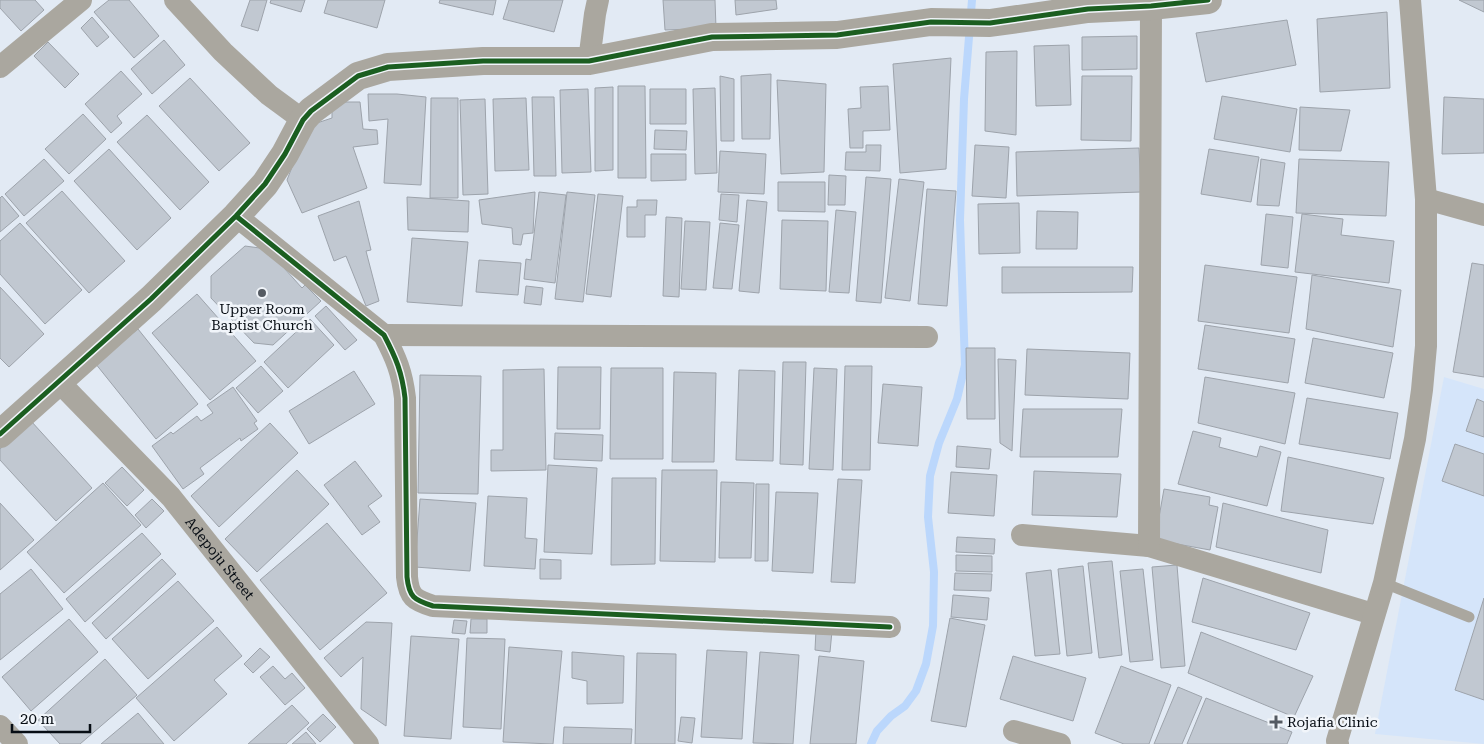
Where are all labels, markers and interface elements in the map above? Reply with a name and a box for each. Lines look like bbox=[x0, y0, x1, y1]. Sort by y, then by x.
marker: Upper Room Baptist Church bbox=[256, 287, 268, 299]
place label: Upper Room Baptist Church bbox=[211, 301, 313, 333]
street label: Adepoju Street bbox=[182, 514, 258, 603]
scale bar bbox=[12, 702, 90, 734]
text: 20 m bbox=[20, 710, 55, 728]
place label: Rojafia Clinic bbox=[1287, 714, 1378, 730]
marker: Rojafia Clinic bbox=[1269, 715, 1283, 729]

